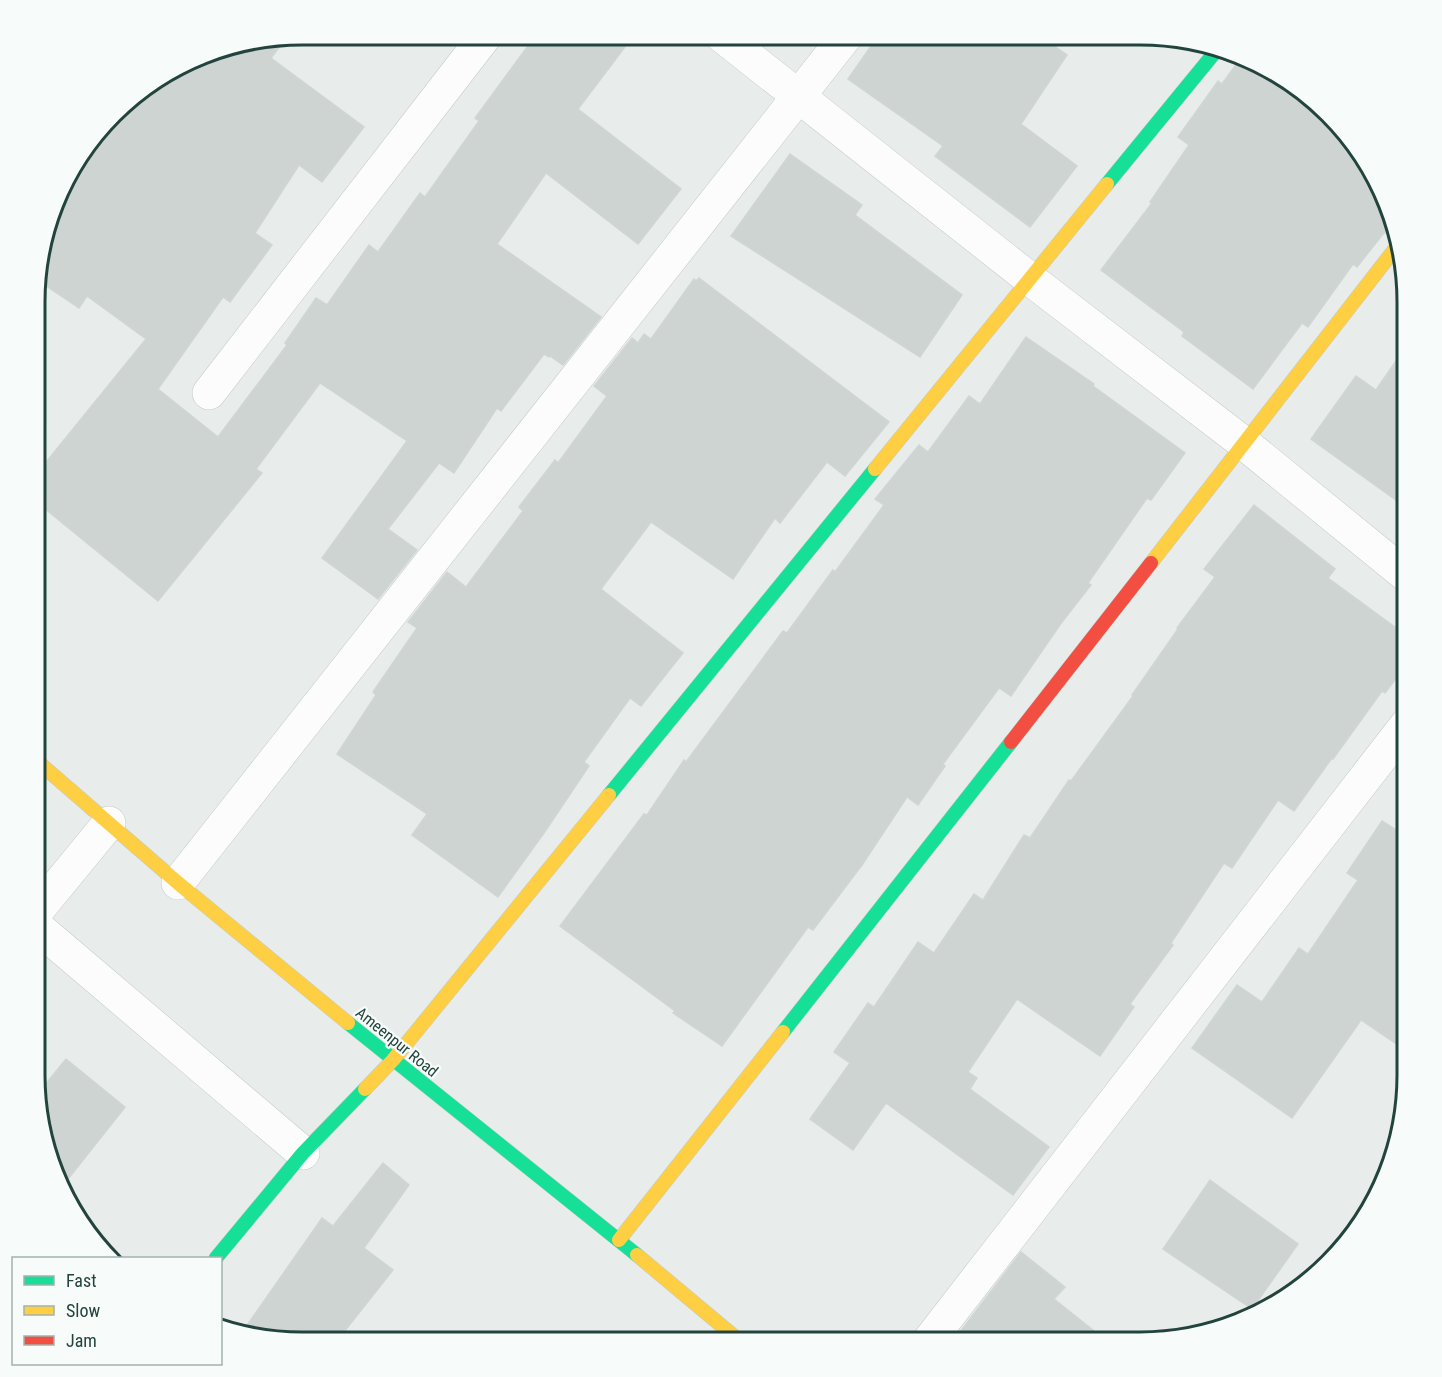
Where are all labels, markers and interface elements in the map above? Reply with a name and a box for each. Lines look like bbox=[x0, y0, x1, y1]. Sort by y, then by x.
street label: Ameenpur Road bbox=[352, 1003, 442, 1081]
legend bbox=[12, 1257, 222, 1365]
text: Fast bbox=[66, 1270, 97, 1291]
text: Slow bbox=[66, 1300, 101, 1321]
text: Jam bbox=[66, 1330, 97, 1351]

